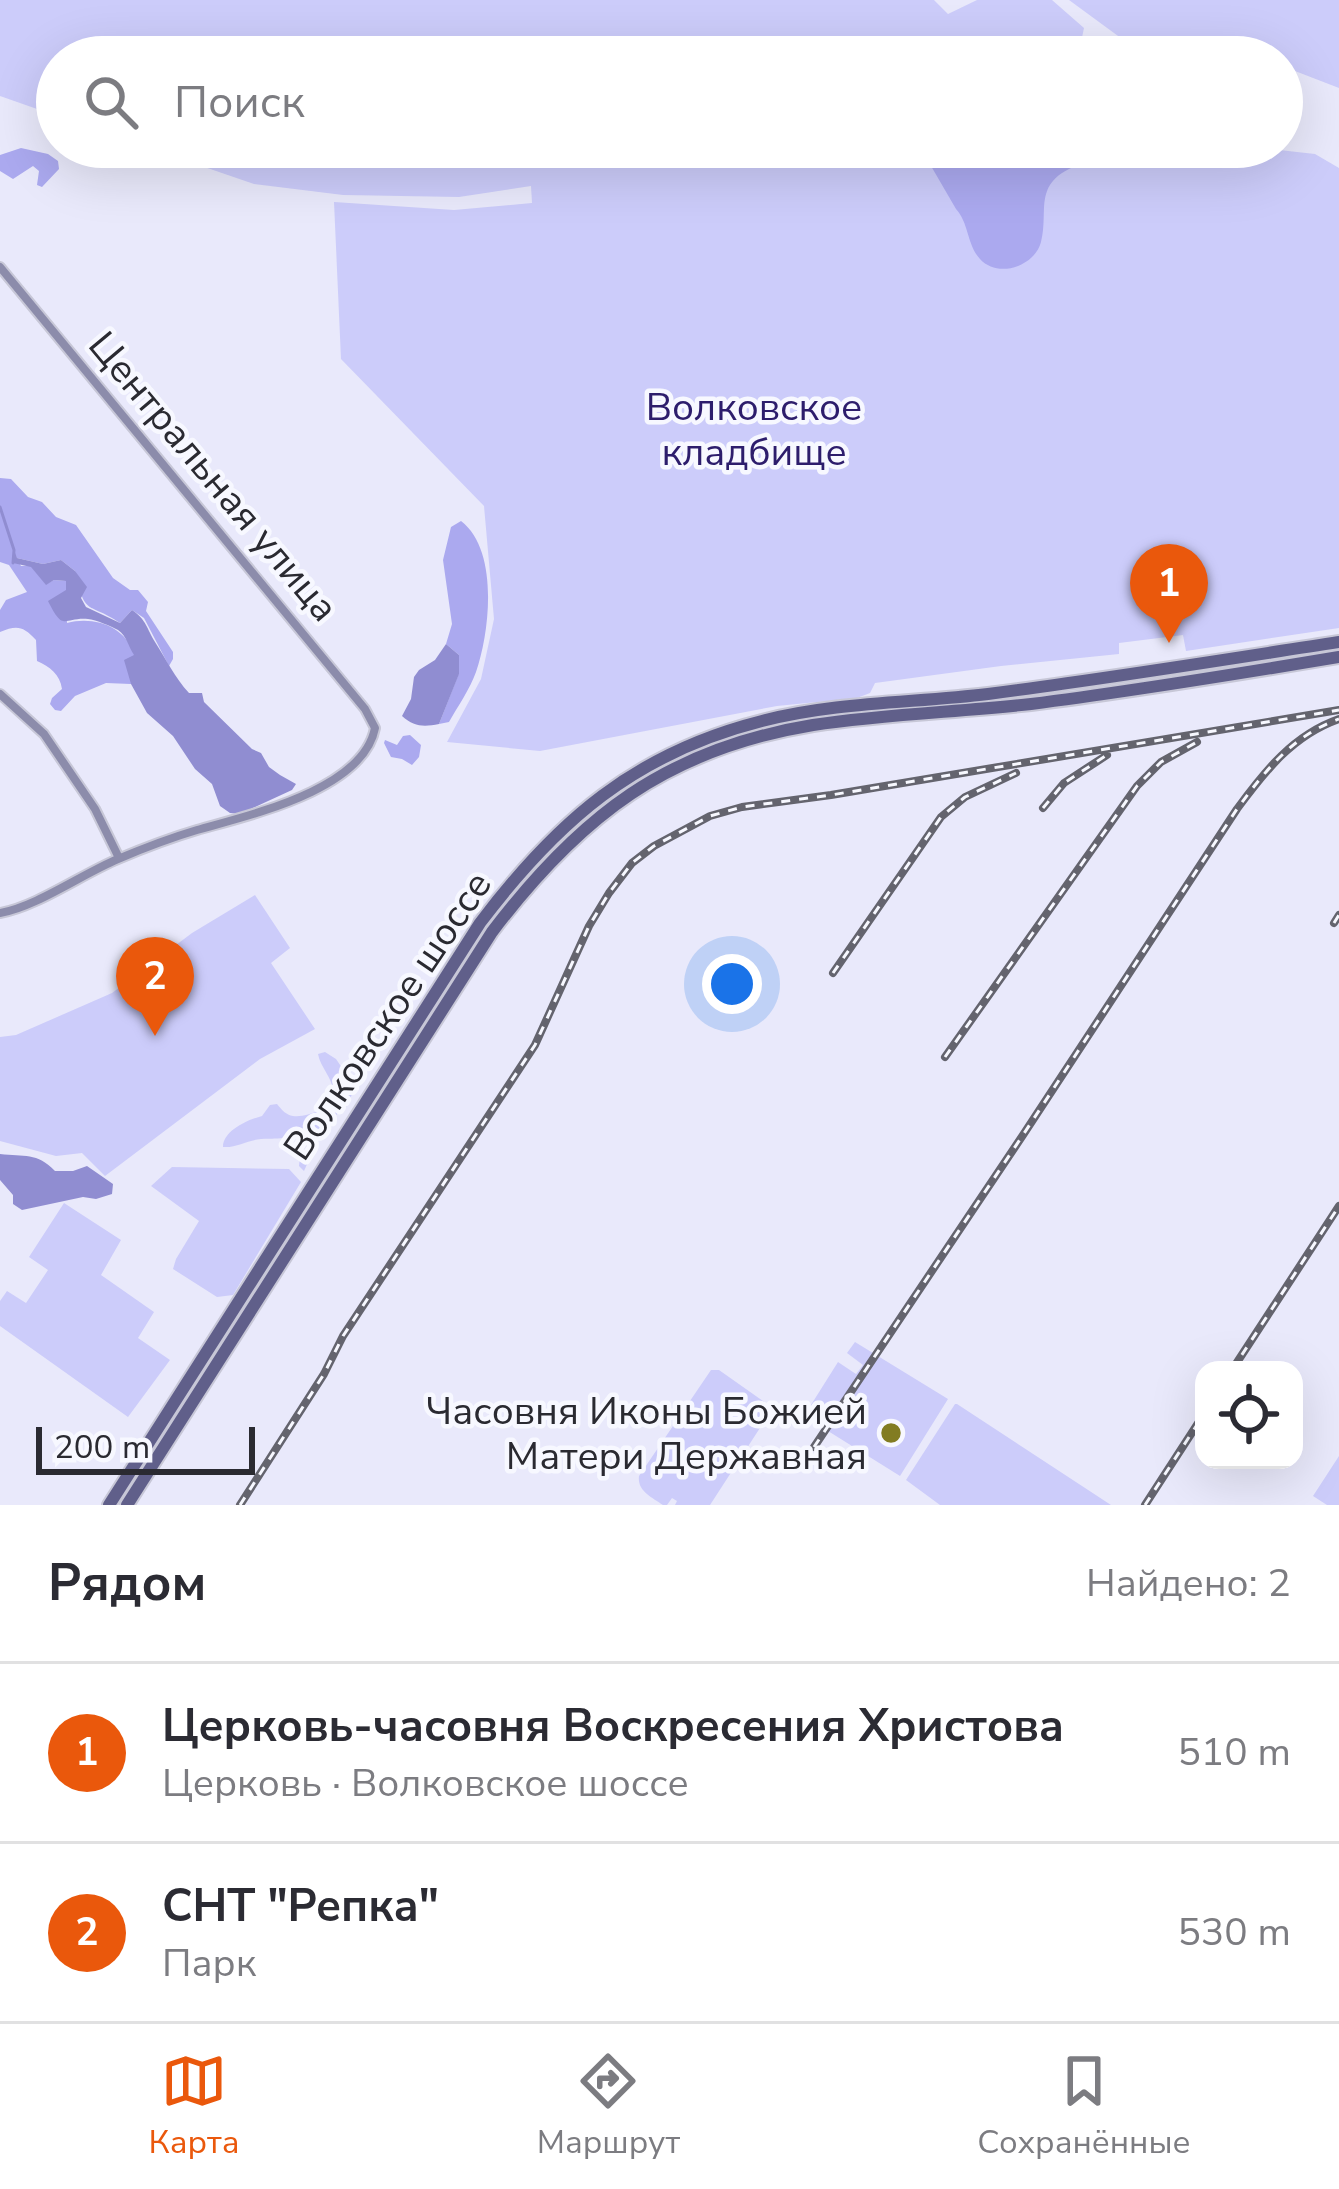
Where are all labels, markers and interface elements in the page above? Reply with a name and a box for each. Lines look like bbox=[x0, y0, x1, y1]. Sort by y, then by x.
search box bbox=[36, 36, 1303, 168]
icon: search bbox=[78, 69, 144, 135]
text: Поиск bbox=[174, 72, 305, 133]
street label: Центральная улица bbox=[76, 321, 350, 633]
park label: Волковское кладбище bbox=[646, 381, 862, 479]
pin: 1 bbox=[1130, 544, 1208, 643]
street label: Волковское шоссе bbox=[272, 861, 504, 1171]
pin: 2 bbox=[116, 937, 194, 1036]
your location bbox=[702, 954, 762, 1014]
map controls bbox=[1195, 1361, 1303, 1469]
button: locate bbox=[1195, 1361, 1303, 1469]
place label: Часовня Иконы Божией Матери Державная bbox=[426, 1385, 867, 1483]
marker: Часовня Иконы Божией Матери Державная bbox=[878, 1420, 904, 1446]
scale bar bbox=[36, 1421, 255, 1474]
text: 200 m bbox=[54, 1425, 150, 1470]
text: Рядом bbox=[48, 1548, 206, 1618]
text: Найдено: 2 bbox=[1086, 1557, 1291, 1610]
text: Церковь-часовня Воскресения Христова bbox=[162, 1696, 1064, 1757]
text: 1 bbox=[75, 1726, 99, 1779]
text: 510 m bbox=[1177, 1726, 1291, 1779]
text: Церковь · Волковское шоссе bbox=[162, 1757, 689, 1810]
text: СНТ "Репка" bbox=[162, 1876, 439, 1937]
text: 2 bbox=[75, 1906, 99, 1959]
text: 530 m bbox=[1177, 1906, 1291, 1959]
text: Парк bbox=[162, 1937, 256, 1990]
tab: Карта bbox=[149, 2048, 240, 2165]
tab: Маршрут bbox=[537, 2048, 680, 2165]
tab: Сохранённые bbox=[977, 2048, 1190, 2165]

